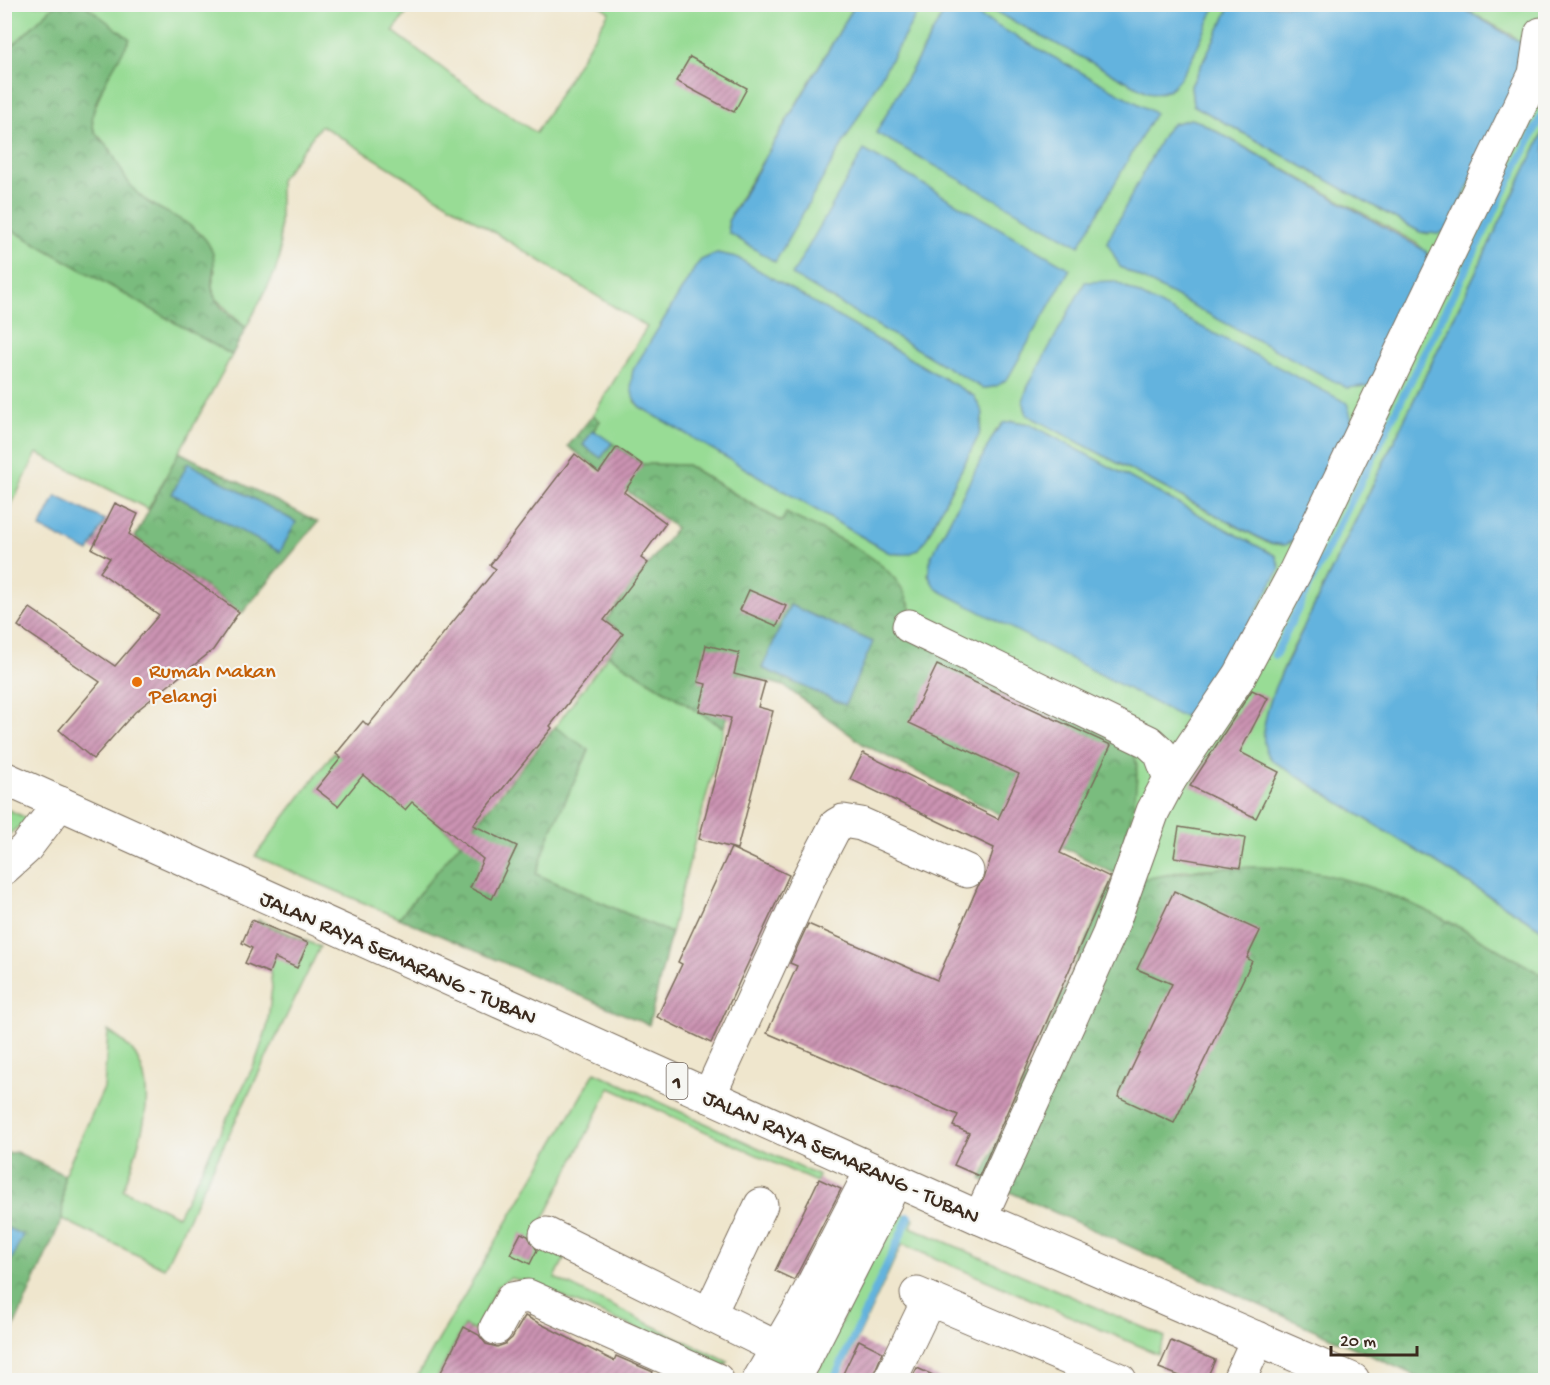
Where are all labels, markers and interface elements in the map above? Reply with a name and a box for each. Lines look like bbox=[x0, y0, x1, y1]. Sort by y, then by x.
place label: Rumah Makan Pelangi bbox=[148, 660, 276, 711]
marker: Rumah Makan Pelangi bbox=[130, 675, 144, 689]
street label: JALAN RAYA SEMARANG - TUBAN bbox=[255, 887, 540, 1033]
road number: 1 bbox=[666, 1063, 688, 1099]
street label: JALAN RAYA SEMARANG - TUBAN bbox=[698, 1086, 983, 1232]
scale bar bbox=[1331, 1319, 1416, 1357]
text: 20 m bbox=[1340, 1332, 1376, 1353]

